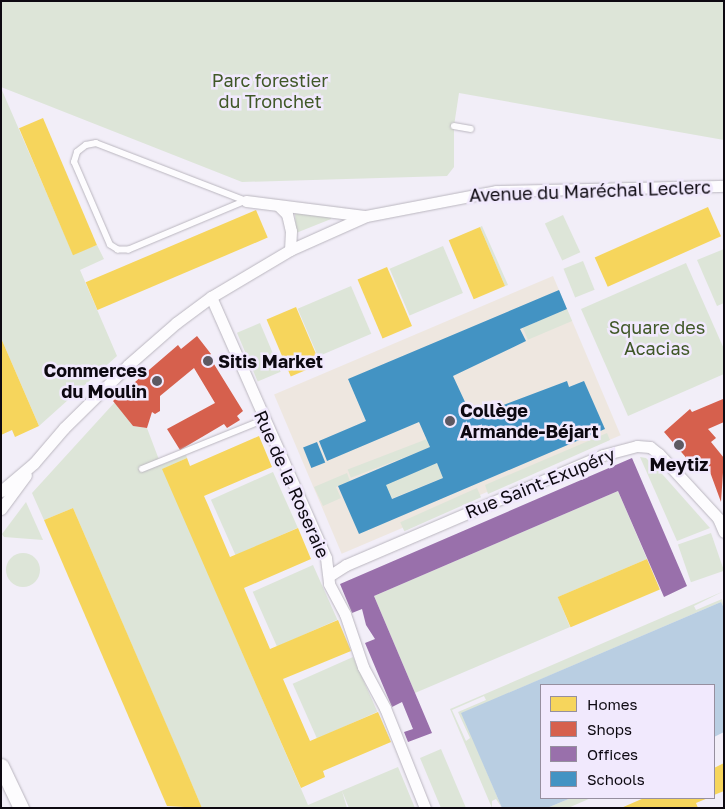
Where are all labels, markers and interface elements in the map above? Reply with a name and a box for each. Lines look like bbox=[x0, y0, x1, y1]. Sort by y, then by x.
park label: Parc forestier du Tronchet bbox=[212, 70, 328, 112]
street label: Avenue du Maréchal Leclerc bbox=[469, 176, 711, 206]
park label: Square des Acacias bbox=[609, 317, 705, 359]
place label: Sitis Market bbox=[218, 350, 323, 372]
marker: Sitis Market bbox=[202, 355, 214, 367]
place label: Commerces du Moulin bbox=[44, 360, 147, 402]
marker: Commerces du Moulin bbox=[151, 375, 163, 387]
place label: Collège Armande-Béjart bbox=[460, 400, 599, 442]
street label: Rue de la Roseraie bbox=[250, 407, 334, 561]
marker: Collège Armande-Béjart bbox=[444, 415, 456, 427]
marker: Meytiz bbox=[673, 439, 685, 451]
street label: Rue Saint-Exupéry bbox=[462, 443, 618, 523]
place label: Meytiz bbox=[650, 453, 708, 475]
legend bbox=[540, 684, 715, 799]
text: Homes bbox=[587, 695, 637, 713]
text: Shops bbox=[587, 720, 632, 738]
text: Offices bbox=[587, 745, 638, 763]
text: Schools bbox=[587, 770, 645, 788]

